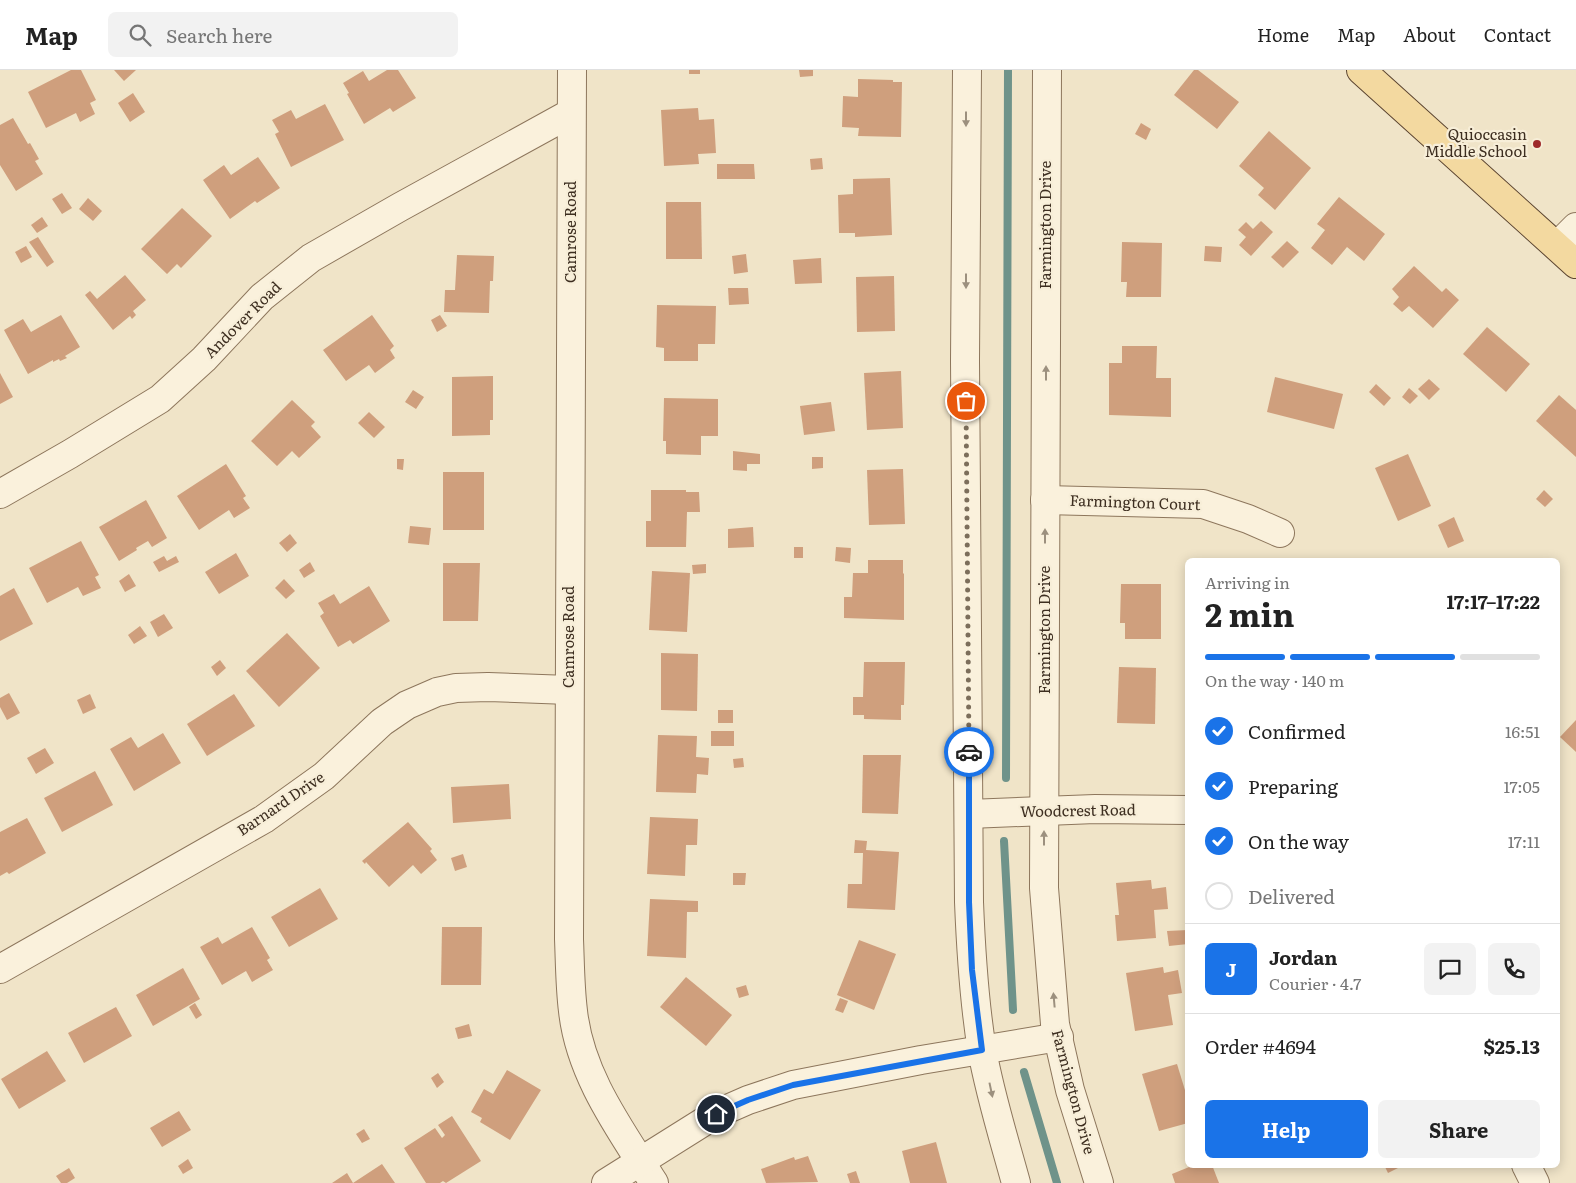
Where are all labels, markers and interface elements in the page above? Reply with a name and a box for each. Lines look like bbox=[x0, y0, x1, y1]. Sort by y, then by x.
search box bbox=[108, 12, 458, 57]
text: Map bbox=[25, 17, 78, 52]
icon: search bbox=[126, 21, 154, 49]
text: Search here bbox=[166, 21, 272, 49]
text: Home bbox=[1257, 21, 1309, 48]
text: Map bbox=[1337, 21, 1375, 48]
text: About bbox=[1403, 21, 1456, 48]
text: Contact bbox=[1484, 21, 1551, 48]
one-way arrow bbox=[962, 111, 970, 127]
place label: Quioccasin Middle School bbox=[1425, 122, 1527, 162]
marker: Quioccasin Middle School bbox=[1531, 138, 1543, 150]
street label: Farmington Drive bbox=[1033, 161, 1056, 289]
street label: Camrose Road bbox=[558, 181, 581, 283]
one-way arrow bbox=[962, 273, 970, 289]
street label: Andover Road bbox=[198, 275, 286, 363]
one-way arrow bbox=[1042, 365, 1050, 381]
pin bbox=[945, 380, 987, 422]
icon: bag bbox=[952, 387, 980, 415]
street label: Farmington Court bbox=[1069, 488, 1201, 515]
one-way arrow bbox=[1041, 528, 1049, 544]
street label: Farmington Drive bbox=[1032, 566, 1055, 694]
text: Arriving in bbox=[1205, 570, 1290, 594]
street label: Camrose Road bbox=[556, 586, 579, 688]
text: 17:17–17:22 bbox=[1447, 587, 1540, 615]
text: 2 min bbox=[1205, 589, 1294, 637]
text: On the way · 140 m bbox=[1205, 668, 1344, 692]
icon: check bbox=[1205, 717, 1233, 745]
text: Confirmed bbox=[1248, 717, 1346, 745]
text: 16:51 bbox=[1505, 719, 1540, 743]
courier bbox=[944, 727, 994, 777]
icon: car bbox=[955, 738, 983, 766]
street label: Barnard Drive bbox=[232, 765, 329, 841]
icon: check bbox=[1205, 772, 1233, 800]
text: Preparing bbox=[1248, 772, 1338, 800]
text: 17:05 bbox=[1503, 774, 1540, 798]
street label: Woodcrest Road bbox=[1020, 797, 1136, 822]
icon: check bbox=[1205, 827, 1233, 855]
text: On the way bbox=[1248, 827, 1349, 855]
text: 17:11 bbox=[1508, 829, 1540, 853]
one-way arrow bbox=[1040, 830, 1048, 846]
text: Delivered bbox=[1248, 882, 1335, 910]
text: Jordan bbox=[1269, 943, 1338, 971]
button: chat bbox=[1424, 943, 1476, 995]
button: phone bbox=[1488, 943, 1540, 995]
text: J bbox=[1226, 955, 1236, 983]
text: Courier · 4.7 bbox=[1269, 971, 1361, 995]
one-way arrow bbox=[1049, 992, 1057, 1008]
street label: Farmington Drive bbox=[1047, 1027, 1102, 1157]
text: Order #4694 bbox=[1205, 1032, 1316, 1060]
text: $25.13 bbox=[1484, 1032, 1540, 1060]
one-way arrow bbox=[987, 1082, 995, 1097]
pin bbox=[695, 1093, 737, 1135]
icon: home bbox=[702, 1100, 730, 1128]
button: Help bbox=[1205, 1100, 1368, 1158]
button: Share bbox=[1378, 1100, 1540, 1158]

